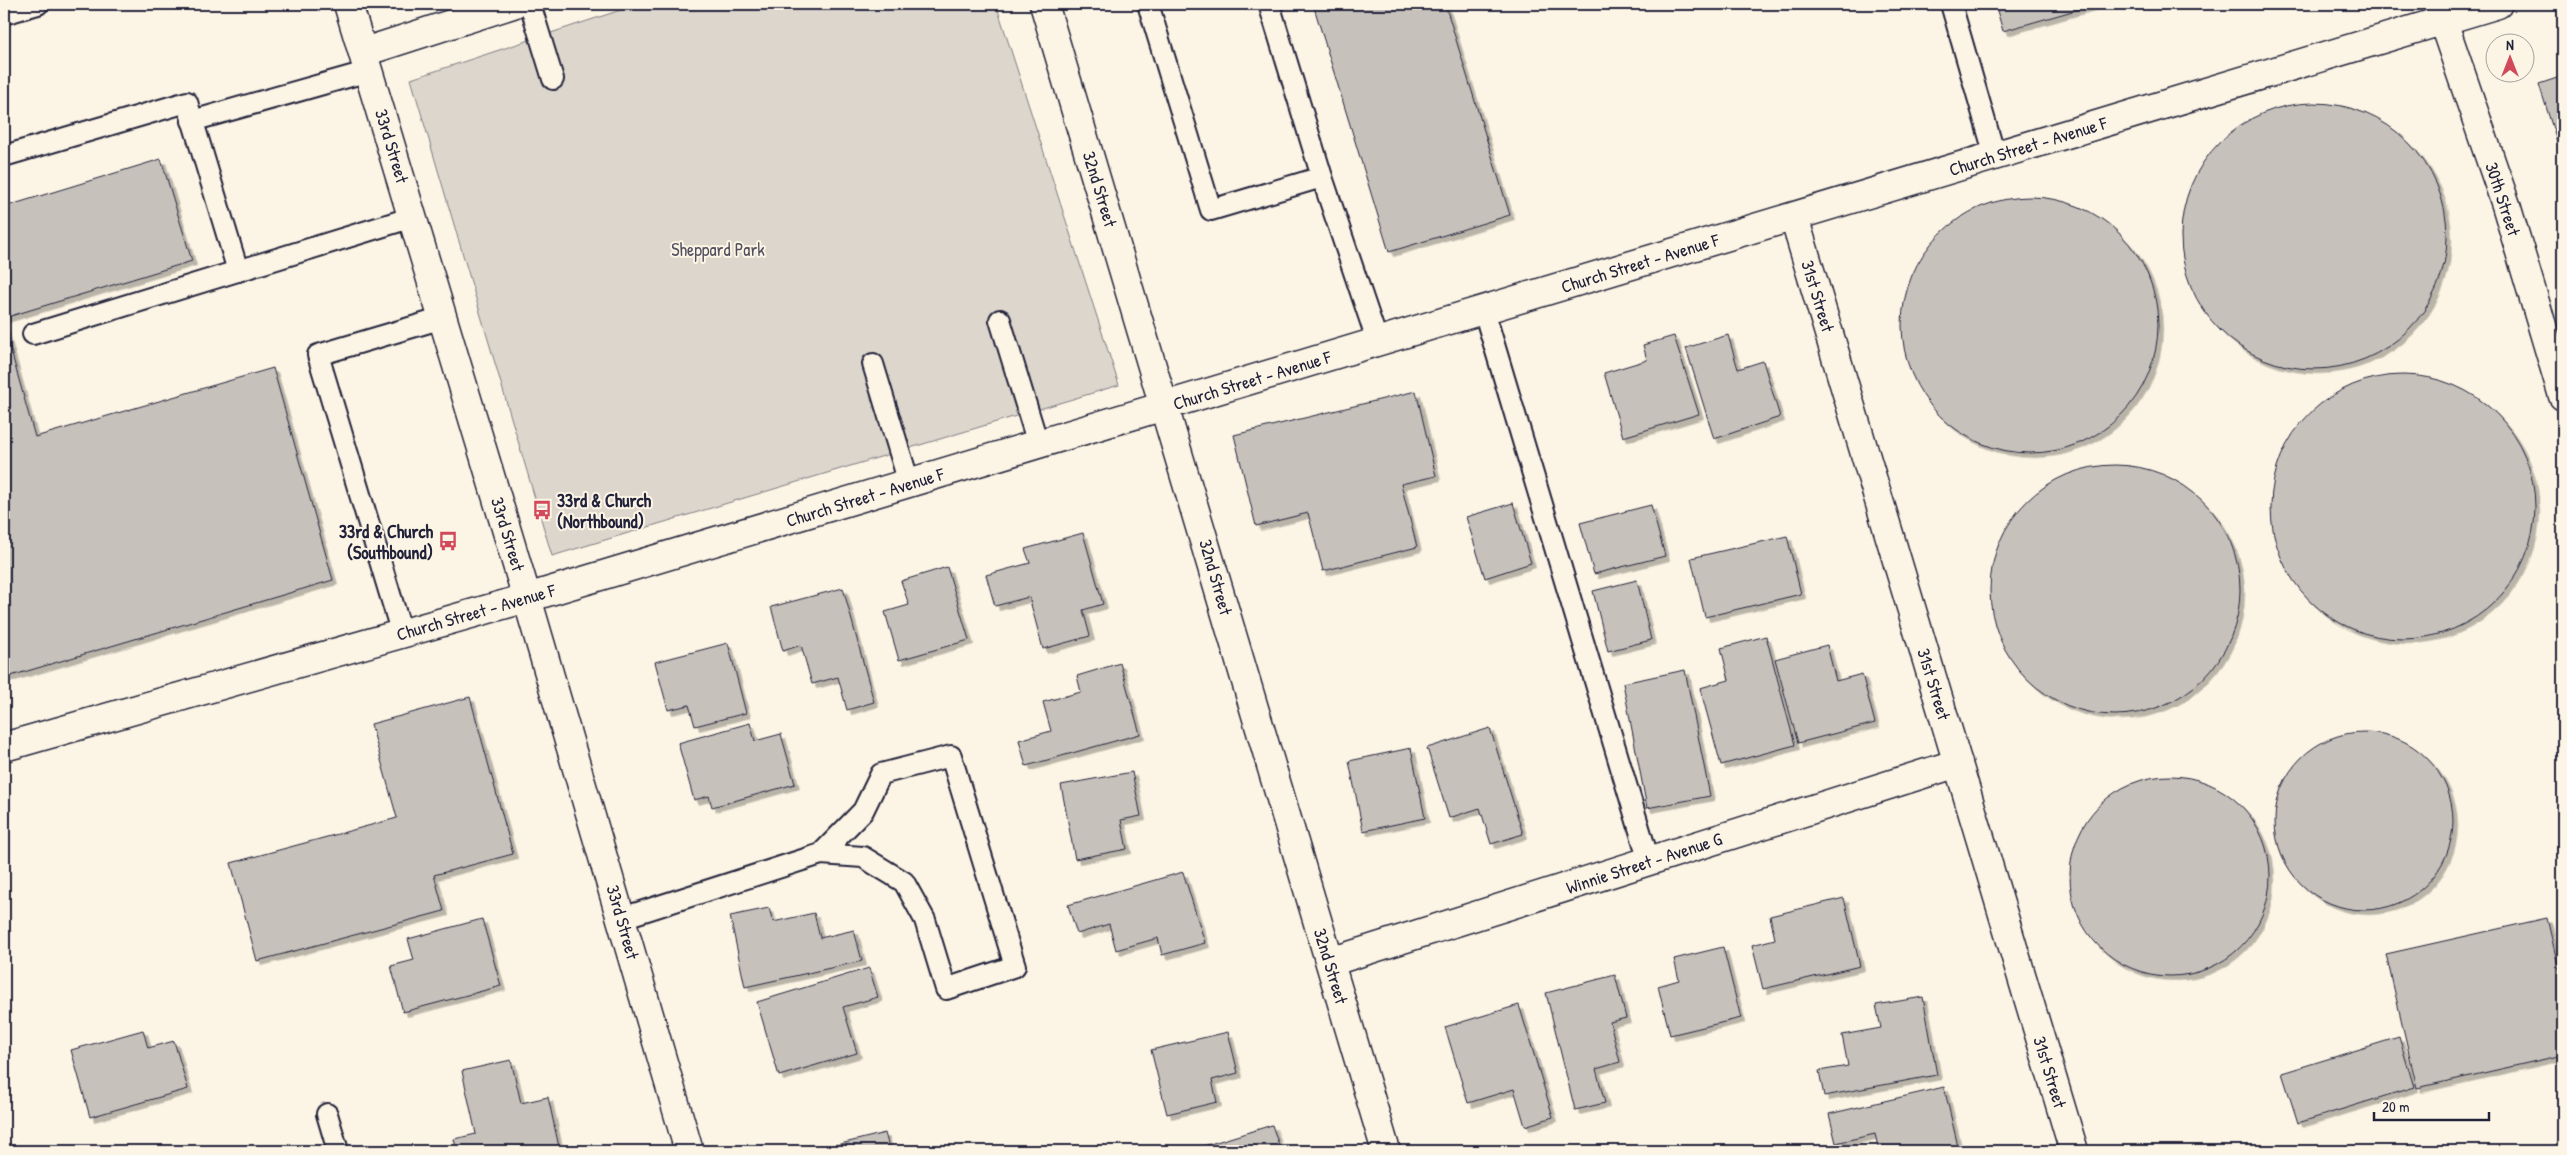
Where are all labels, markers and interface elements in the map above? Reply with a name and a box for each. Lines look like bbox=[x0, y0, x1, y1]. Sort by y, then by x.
north arrow bbox=[2484, 32, 2534, 82]
text: N bbox=[2506, 35, 2514, 54]
street label: 33rd Street bbox=[369, 106, 415, 187]
street label: Church Street - Avenue F bbox=[1946, 110, 2111, 182]
street label: 32nd Street bbox=[1077, 148, 1124, 231]
street label: 30th Street bbox=[2479, 159, 2527, 240]
street label: Church Street - Avenue F bbox=[1558, 227, 1723, 299]
park label: Sheppard Park bbox=[671, 237, 765, 262]
street label: 31st Street bbox=[1795, 257, 1841, 336]
street label: Church Street - Avenue F bbox=[1170, 344, 1335, 416]
street label: Church Street - Avenue F bbox=[783, 461, 948, 533]
place label: 33rd & Church (Northbound) bbox=[557, 488, 651, 534]
street label: 33rd Street bbox=[485, 494, 531, 575]
bus stop icon: 33rd & Church (Northbound) bbox=[531, 499, 553, 521]
place label: 33rd & Church (Southbound) bbox=[339, 519, 433, 565]
bus stop icon: 33rd & Church (Southbound) bbox=[437, 530, 459, 552]
street label: 32nd Street bbox=[1193, 536, 1239, 619]
street label: Church Street - Avenue F bbox=[394, 577, 560, 647]
street label: 31st Street bbox=[1911, 645, 1957, 724]
street label: Winnie Street - Avenue G bbox=[1563, 826, 1726, 900]
street label: 33rd Street bbox=[600, 882, 646, 963]
street label: 32nd Street bbox=[1308, 925, 1355, 1008]
street label: 31st Street bbox=[2027, 1033, 2073, 1112]
scale bar bbox=[2374, 1090, 2490, 1122]
text: 20 m bbox=[2382, 1096, 2409, 1117]

